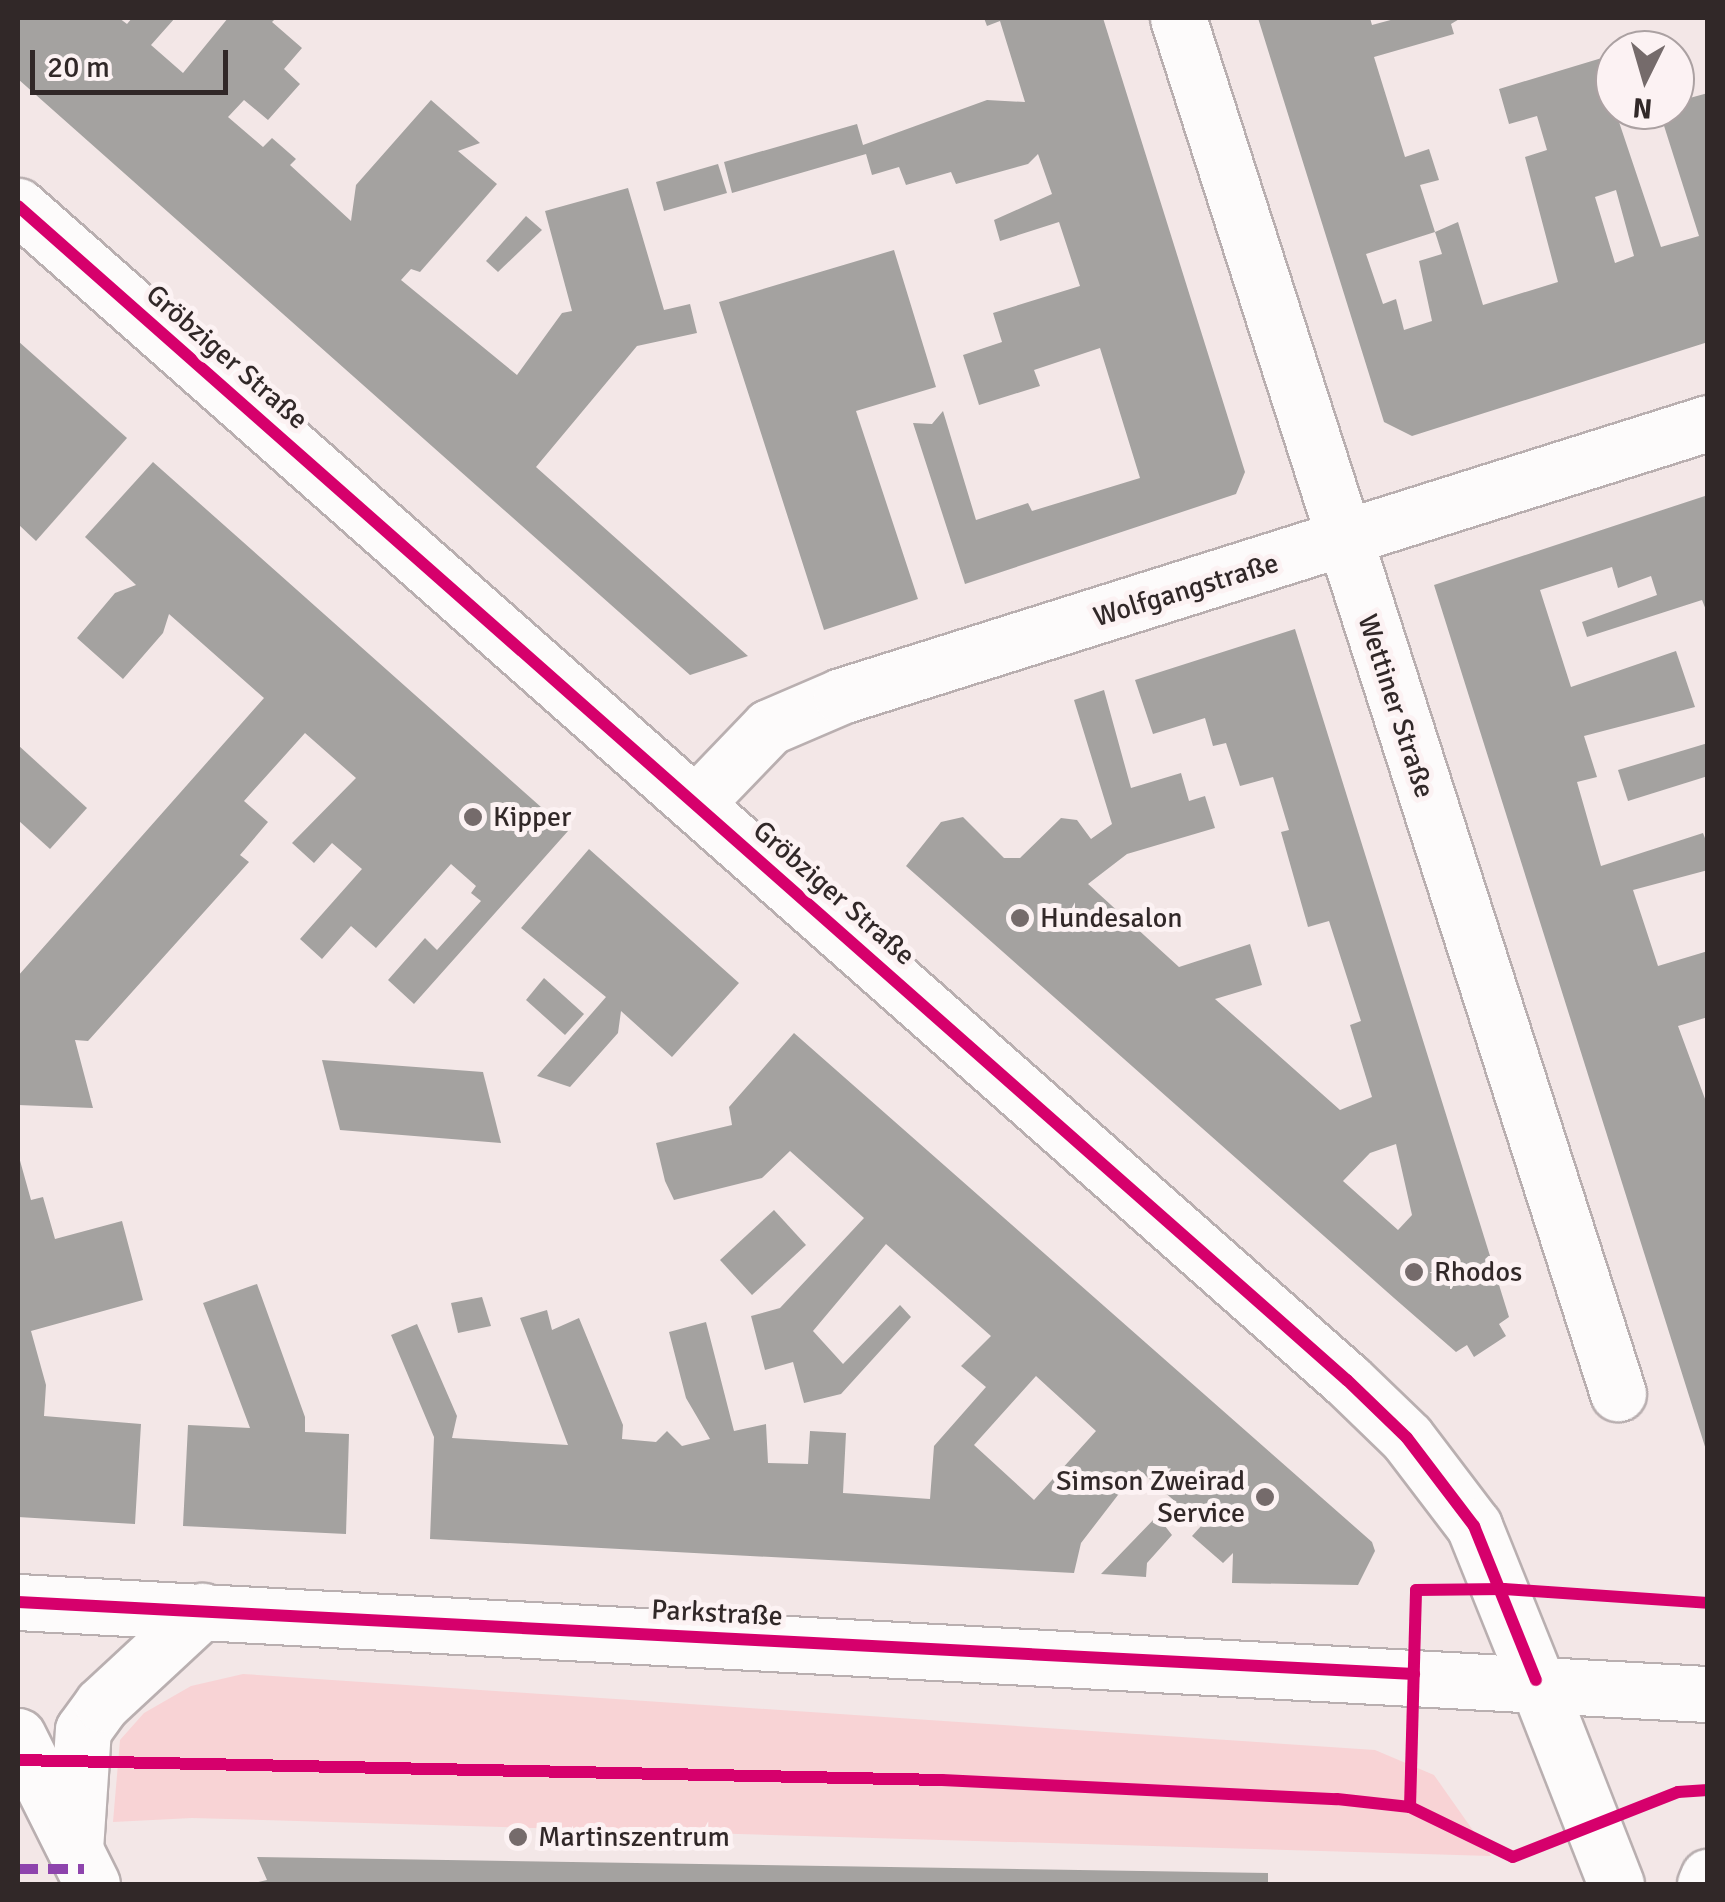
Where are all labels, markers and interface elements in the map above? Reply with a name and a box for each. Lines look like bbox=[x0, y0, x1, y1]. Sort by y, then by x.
scale bar bbox=[35, 30, 232, 92]
north arrow bbox=[1595, 30, 1695, 130]
text: 20 m bbox=[47, 49, 110, 86]
text: N bbox=[1631, 90, 1654, 126]
street label: Gröbziger Straße bbox=[139, 278, 315, 436]
street label: Wolfgangstraße bbox=[1090, 546, 1282, 634]
street label: Wettiner Straße bbox=[1350, 610, 1442, 802]
place label: Kipper bbox=[493, 800, 571, 834]
marker: Kipper bbox=[462, 806, 484, 828]
street label: Gröbziger Straße bbox=[746, 814, 922, 972]
place label: Hundesalon bbox=[1040, 901, 1183, 935]
marker: Hundesalon bbox=[1009, 907, 1031, 929]
place label: Rhodos bbox=[1434, 1255, 1522, 1289]
marker: Rhodos bbox=[1403, 1261, 1425, 1283]
place label: Simson Zweirad Service bbox=[1056, 1464, 1245, 1530]
marker: Simson Zweirad Service bbox=[1254, 1486, 1276, 1508]
street label: Parkstraße bbox=[650, 1593, 784, 1633]
place label: Martinszentrum bbox=[538, 1820, 730, 1854]
marker: Martinszentrum bbox=[507, 1826, 529, 1848]

